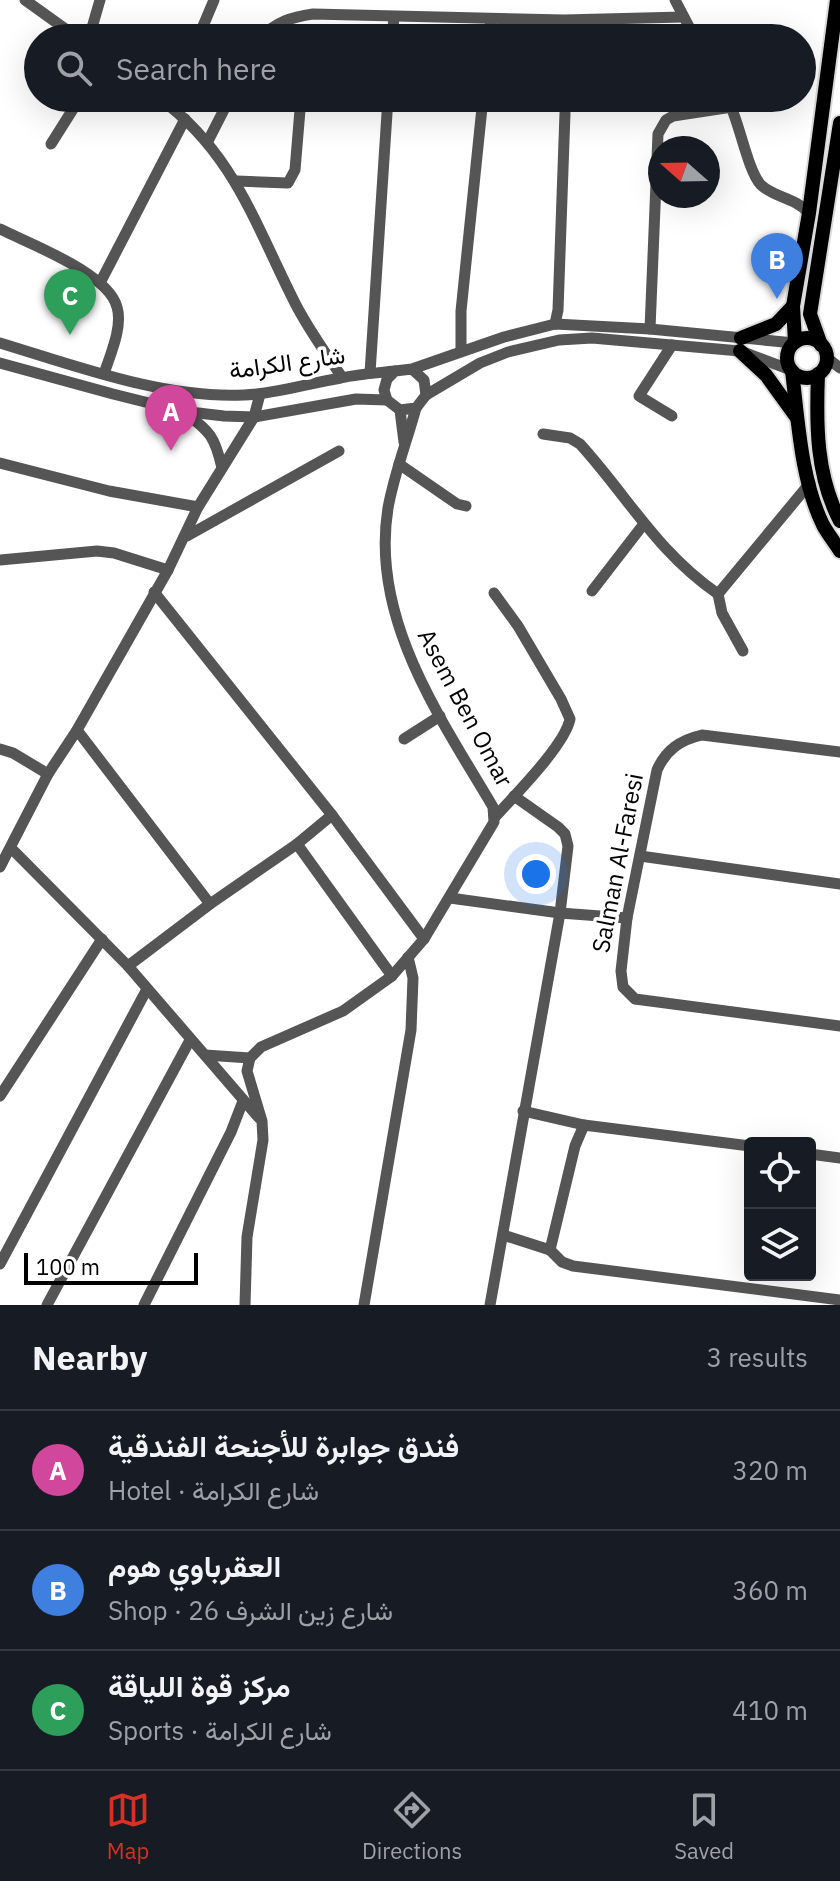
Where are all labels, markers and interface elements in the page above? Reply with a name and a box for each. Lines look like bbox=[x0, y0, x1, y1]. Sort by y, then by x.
search box bbox=[24, 24, 816, 112]
icon: search bbox=[52, 46, 96, 90]
text: Search here bbox=[116, 49, 277, 88]
north arrow bbox=[648, 136, 720, 208]
pin: B bbox=[751, 233, 803, 299]
pin: C bbox=[44, 269, 96, 335]
street label: شارع الكرامة bbox=[227, 338, 347, 387]
pin: A bbox=[145, 385, 197, 451]
street label: Asem Ben Omar bbox=[411, 623, 521, 792]
street label: Salman Al-Faresi bbox=[584, 770, 650, 955]
your location bbox=[516, 854, 556, 894]
map controls bbox=[744, 1137, 816, 1281]
button: locate bbox=[744, 1137, 816, 1209]
button: layers bbox=[744, 1209, 816, 1281]
scale bar bbox=[24, 1249, 198, 1285]
text: 100 m bbox=[36, 1252, 100, 1281]
text: Nearby bbox=[32, 1335, 147, 1379]
text: 3 results bbox=[706, 1340, 808, 1374]
text: فندق جوابرة للأجنحة الفندقية bbox=[108, 1426, 459, 1465]
text: A bbox=[49, 1453, 67, 1487]
text: 320 m bbox=[732, 1453, 808, 1487]
text: Hotel · شارع الكرامة bbox=[108, 1473, 319, 1507]
text: العقرباوي هوم bbox=[108, 1546, 281, 1585]
text: B bbox=[49, 1573, 67, 1607]
text: 360 m bbox=[732, 1573, 808, 1607]
text: Shop · شارع زين الشرف 26 bbox=[108, 1593, 393, 1627]
text: مركز قوة اللياقة bbox=[108, 1666, 291, 1705]
text: C bbox=[50, 1693, 66, 1727]
text: 410 m bbox=[732, 1693, 808, 1727]
text: Sports · شارع الكرامة bbox=[108, 1713, 332, 1747]
tab: Map bbox=[106, 1788, 150, 1865]
tab: Directions bbox=[362, 1788, 462, 1865]
tab: Saved bbox=[674, 1788, 734, 1865]

